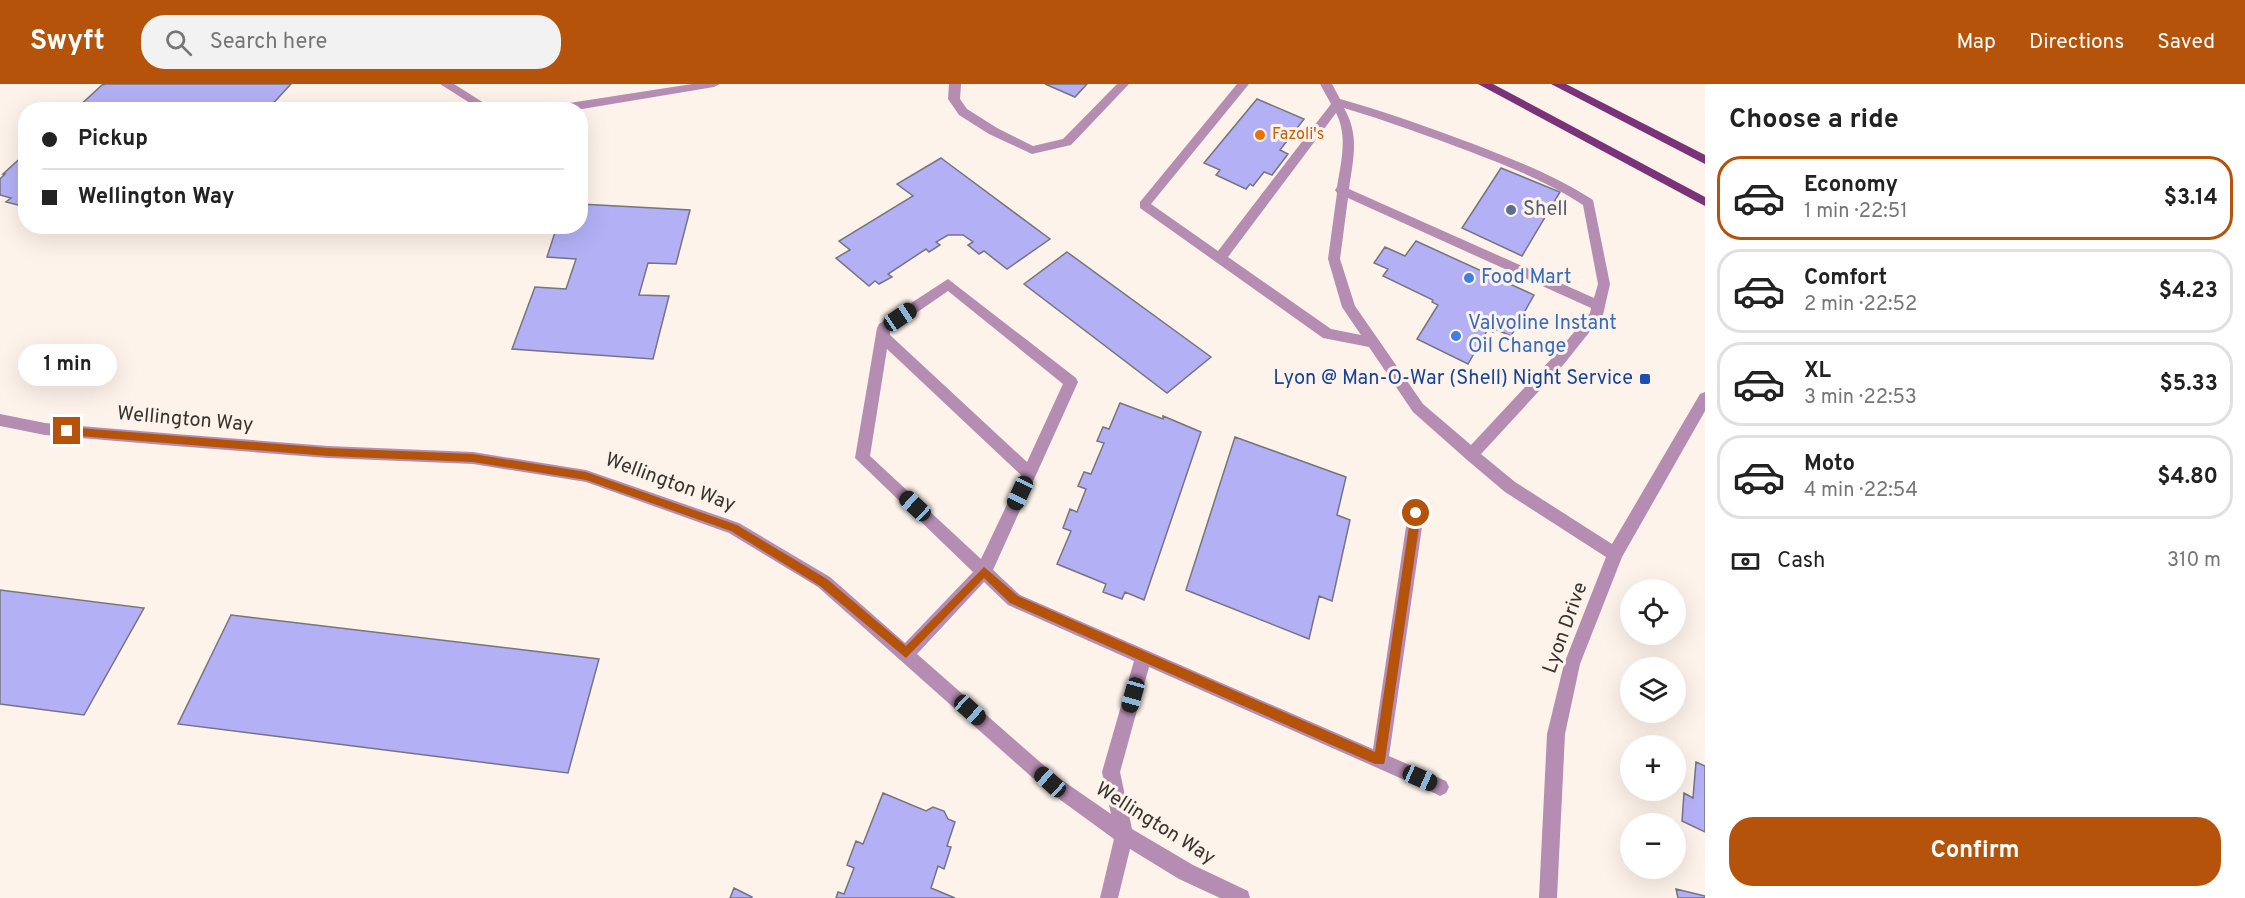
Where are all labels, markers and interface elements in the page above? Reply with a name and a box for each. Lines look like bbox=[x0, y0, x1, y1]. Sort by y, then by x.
search box bbox=[141, 15, 561, 69]
text: Swyft bbox=[30, 24, 105, 60]
icon: search bbox=[162, 26, 195, 59]
text: Search here bbox=[210, 29, 327, 56]
text: Map bbox=[1956, 29, 1996, 56]
text: Directions bbox=[2029, 29, 2124, 56]
text: Saved bbox=[2157, 29, 2215, 56]
text: Choose a ride bbox=[1729, 103, 1899, 137]
place label: Fazoli's bbox=[1272, 125, 1324, 145]
text: Pickup bbox=[78, 126, 148, 153]
marker: Fazoli's bbox=[1253, 128, 1267, 142]
icon: car bbox=[1732, 171, 1786, 225]
text: Economy bbox=[1804, 172, 1898, 199]
text: Wellington Way bbox=[78, 184, 234, 211]
text: $3.14 bbox=[2164, 185, 2218, 212]
place label: Shell bbox=[1523, 197, 1568, 223]
text: 1 min · 22:51 bbox=[1804, 199, 1908, 225]
marker: Shell bbox=[1504, 203, 1518, 217]
icon: car bbox=[1732, 264, 1786, 318]
place label: Food Mart bbox=[1481, 265, 1571, 291]
text: Comfort bbox=[1804, 265, 1887, 292]
marker: Food Mart bbox=[1462, 271, 1476, 285]
text: $4.23 bbox=[2159, 278, 2218, 305]
text: 2 min · 22:52 bbox=[1804, 292, 1917, 318]
car bbox=[880, 299, 920, 335]
place label: Valvoline Instant Oil Change bbox=[1468, 311, 1617, 360]
marker: Valvoline Instant Oil Change bbox=[1449, 329, 1463, 343]
callout: 1 min bbox=[17, 344, 116, 386]
text: 1 min bbox=[43, 352, 92, 378]
icon: car bbox=[1732, 357, 1786, 411]
text: XL bbox=[1804, 358, 1831, 385]
place label: Lyon @ Man-O-War (Shell) Night Service bbox=[1273, 366, 1633, 392]
text: $5.33 bbox=[2160, 371, 2218, 398]
marker: Lyon @ Man-O-War (Shell) Night Service bbox=[1638, 372, 1652, 386]
text: 3 min · 22:53 bbox=[1804, 385, 1917, 411]
street label: Wellington Way bbox=[116, 401, 254, 439]
route end bbox=[53, 417, 80, 444]
street label: Wellington Way bbox=[601, 447, 739, 519]
icon: car bbox=[1732, 450, 1786, 504]
text: Moto bbox=[1804, 451, 1855, 478]
text: $4.80 bbox=[2157, 464, 2218, 491]
car bbox=[1004, 473, 1036, 513]
text: 4 min · 22:54 bbox=[1804, 478, 1918, 504]
car bbox=[896, 487, 934, 525]
route start bbox=[1402, 499, 1429, 526]
icon: cash bbox=[1729, 545, 1762, 578]
text: Cash bbox=[1777, 548, 1826, 575]
text: 310 m bbox=[2167, 548, 2221, 574]
street label: Lyon Drive bbox=[1537, 579, 1595, 677]
map controls bbox=[1620, 579, 1686, 879]
button: locate bbox=[1620, 579, 1686, 645]
button: layers bbox=[1620, 657, 1686, 723]
car bbox=[1119, 675, 1147, 715]
car bbox=[951, 691, 989, 729]
button: + bbox=[1620, 735, 1686, 801]
car bbox=[1400, 762, 1440, 794]
car bbox=[1031, 763, 1069, 801]
street label: Wellington Way bbox=[1090, 777, 1220, 871]
button: − bbox=[1620, 813, 1686, 879]
button: Confirm bbox=[1729, 817, 2221, 886]

